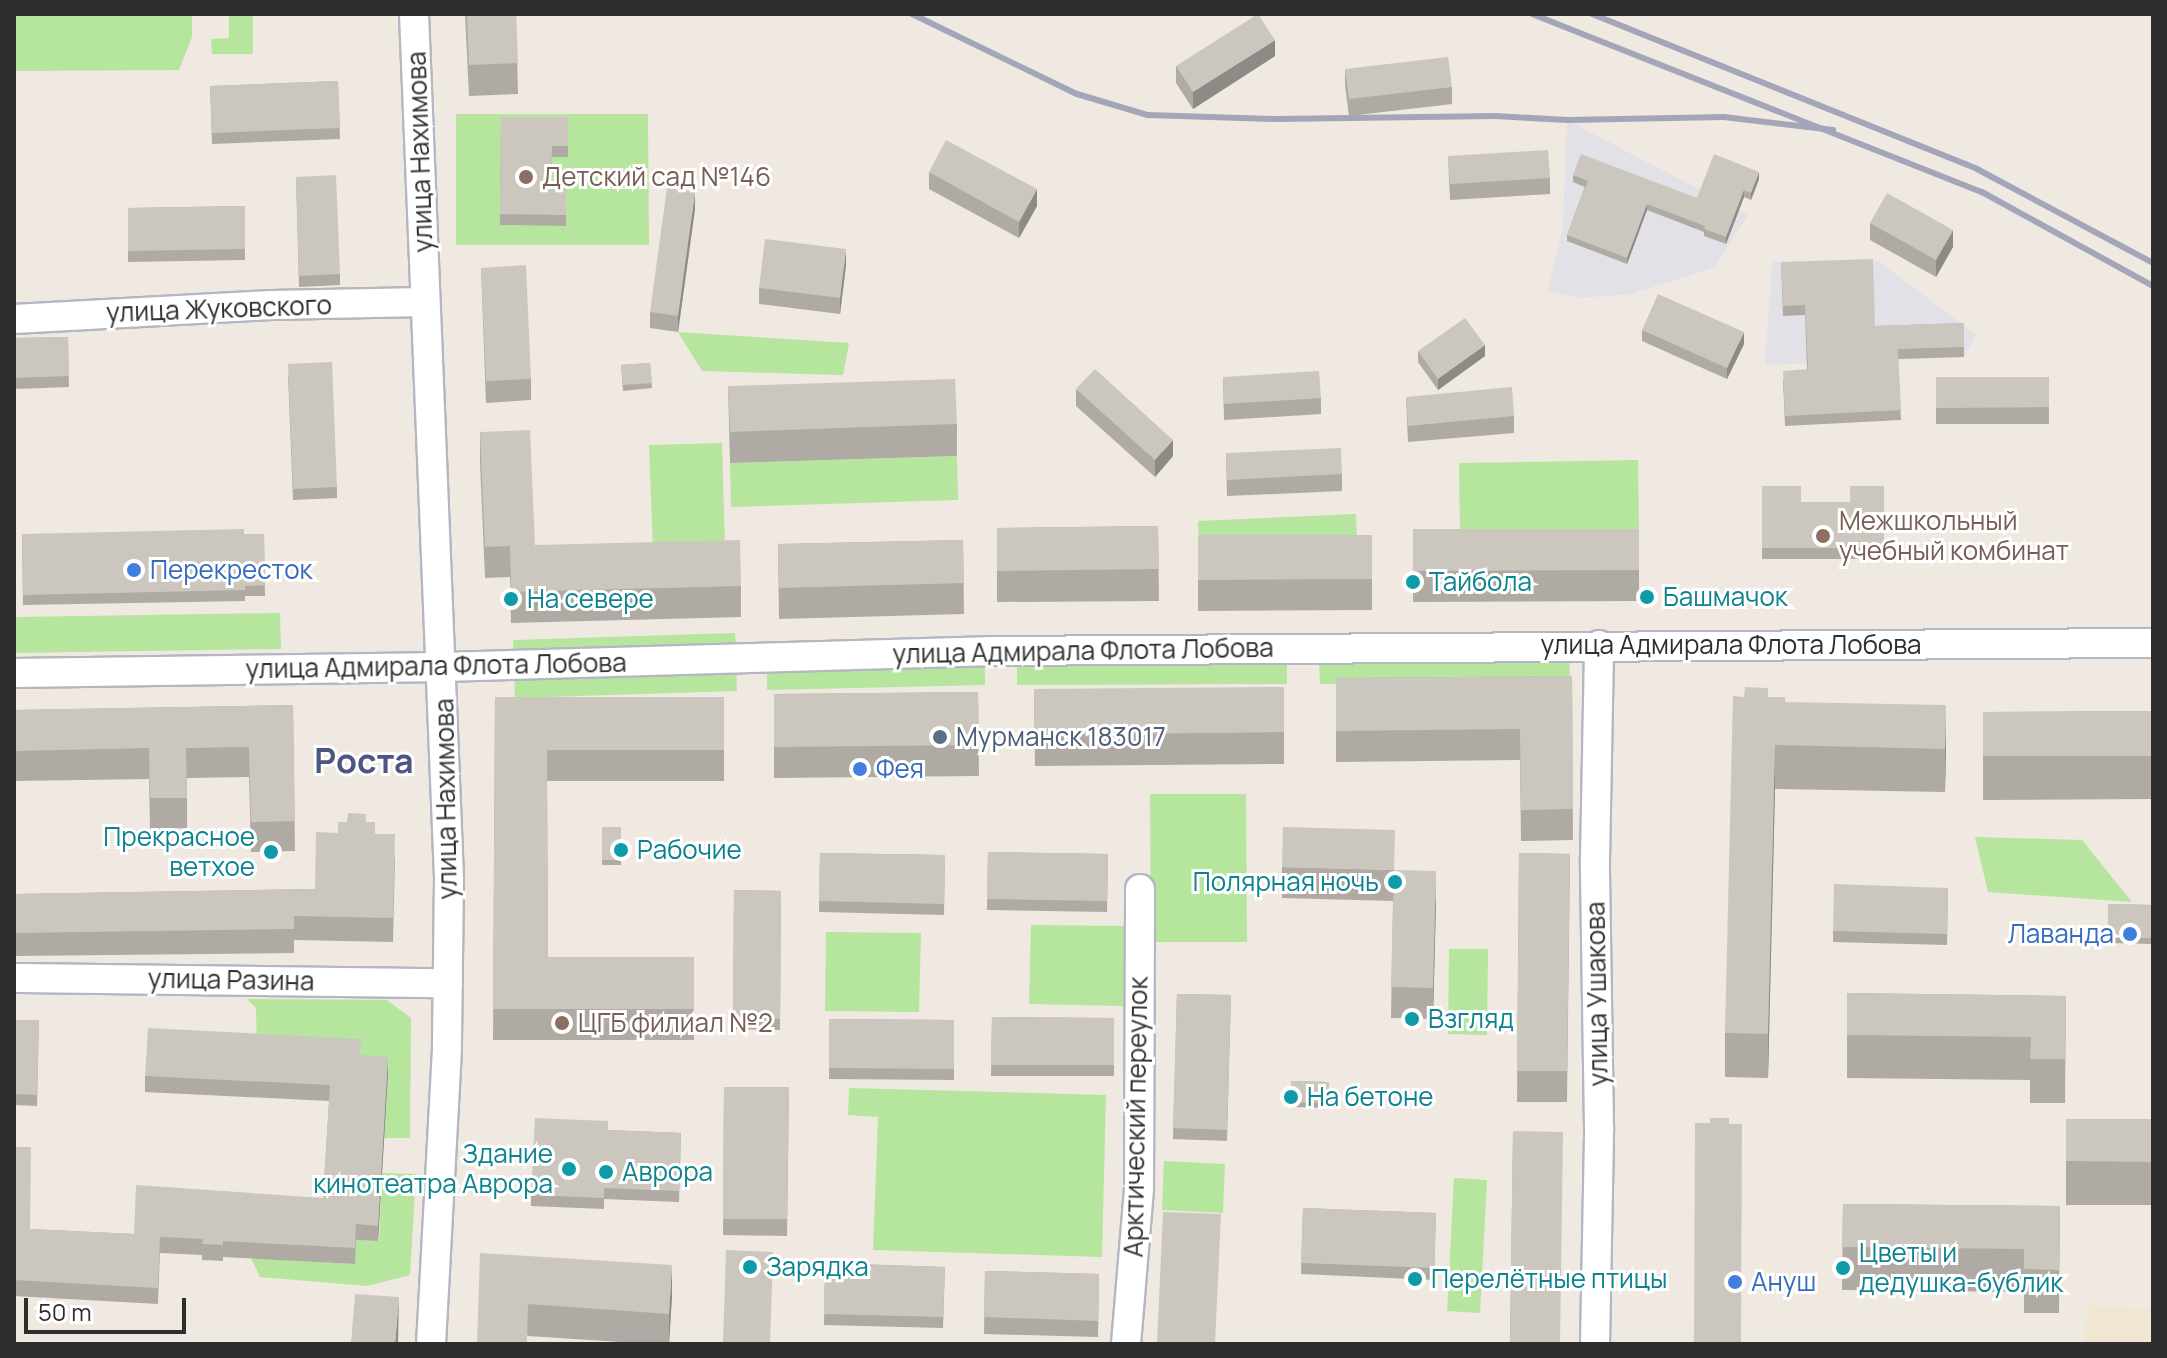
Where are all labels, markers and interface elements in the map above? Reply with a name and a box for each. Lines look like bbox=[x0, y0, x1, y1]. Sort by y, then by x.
street label: улица Нахимова bbox=[401, 51, 439, 253]
place label: Детский сад №146 bbox=[542, 161, 771, 193]
marker: Детский сад №146 bbox=[517, 168, 535, 186]
street label: улица Жуковского bbox=[106, 289, 332, 329]
place label: Межшкольный учебный комбинат bbox=[1839, 505, 2069, 566]
marker: Межшкольный учебный комбинат bbox=[1814, 527, 1832, 545]
place label: Перекресток bbox=[150, 554, 312, 586]
marker: Перекресток bbox=[125, 561, 143, 579]
place label: Тайбола bbox=[1429, 566, 1532, 598]
marker: Тайбола bbox=[1404, 573, 1422, 591]
place label: Башмачок bbox=[1663, 581, 1788, 613]
place label: На севере bbox=[527, 583, 654, 615]
marker: Башмачок bbox=[1638, 588, 1656, 606]
marker: На севере bbox=[502, 590, 520, 608]
street label: улица Адмирала Флота Лобова bbox=[1540, 629, 1922, 661]
street label: улица Адмирала Флота Лобова bbox=[892, 632, 1274, 670]
street label: улица Адмирала Флота Лобова bbox=[245, 647, 627, 685]
street label: улица Нахимова bbox=[429, 698, 463, 900]
place label: Мурманск 183017 bbox=[956, 721, 1166, 753]
marker: Мурманск 183017 bbox=[931, 728, 949, 746]
district label: Роста bbox=[314, 741, 414, 781]
place label: Фея bbox=[876, 753, 924, 785]
marker: Фея bbox=[851, 760, 869, 778]
place label: Прекрасное ветхое bbox=[103, 821, 255, 882]
place label: Рабочие bbox=[637, 834, 742, 866]
marker: Рабочие bbox=[612, 841, 630, 859]
marker: Прекрасное ветхое bbox=[262, 843, 280, 861]
place label: Полярная ночь bbox=[1193, 866, 1379, 898]
marker: Полярная ночь bbox=[1386, 873, 1404, 891]
street label: улица Ушакова bbox=[1580, 901, 1614, 1087]
place label: Лаванда bbox=[2008, 918, 2114, 950]
marker: Лаванда bbox=[2121, 925, 2139, 943]
street label: улица Разина bbox=[147, 963, 315, 997]
street label: Арктический переулок bbox=[1118, 976, 1154, 1258]
place label: Взгляд bbox=[1428, 1003, 1514, 1035]
place label: ЦГБ филиал №2 bbox=[578, 1007, 773, 1039]
marker: Взгляд bbox=[1403, 1010, 1421, 1028]
marker: ЦГБ филиал №2 bbox=[553, 1014, 571, 1032]
place label: На бетоне bbox=[1307, 1081, 1433, 1113]
marker: На бетоне bbox=[1282, 1088, 1300, 1106]
place label: Здание кинотеатра Аврора bbox=[313, 1138, 553, 1200]
place label: Аврора bbox=[622, 1156, 713, 1188]
marker: Здание кинотеатра Аврора bbox=[560, 1160, 578, 1178]
marker: Аврора bbox=[597, 1163, 615, 1181]
place label: Цветы и дедушка-бублик bbox=[1859, 1237, 2063, 1298]
place label: Зарядка bbox=[766, 1251, 869, 1283]
marker: Зарядка bbox=[741, 1258, 759, 1276]
marker: Цветы и дедушка-бублик bbox=[1834, 1259, 1852, 1277]
place label: Перелётные птицы bbox=[1431, 1263, 1667, 1295]
place label: Ануш bbox=[1751, 1266, 1816, 1298]
marker: Перелётные птицы bbox=[1406, 1270, 1424, 1288]
marker: Ануш bbox=[1726, 1273, 1744, 1291]
scale bar bbox=[28, 1282, 190, 1332]
text: 50 m bbox=[38, 1295, 92, 1328]

